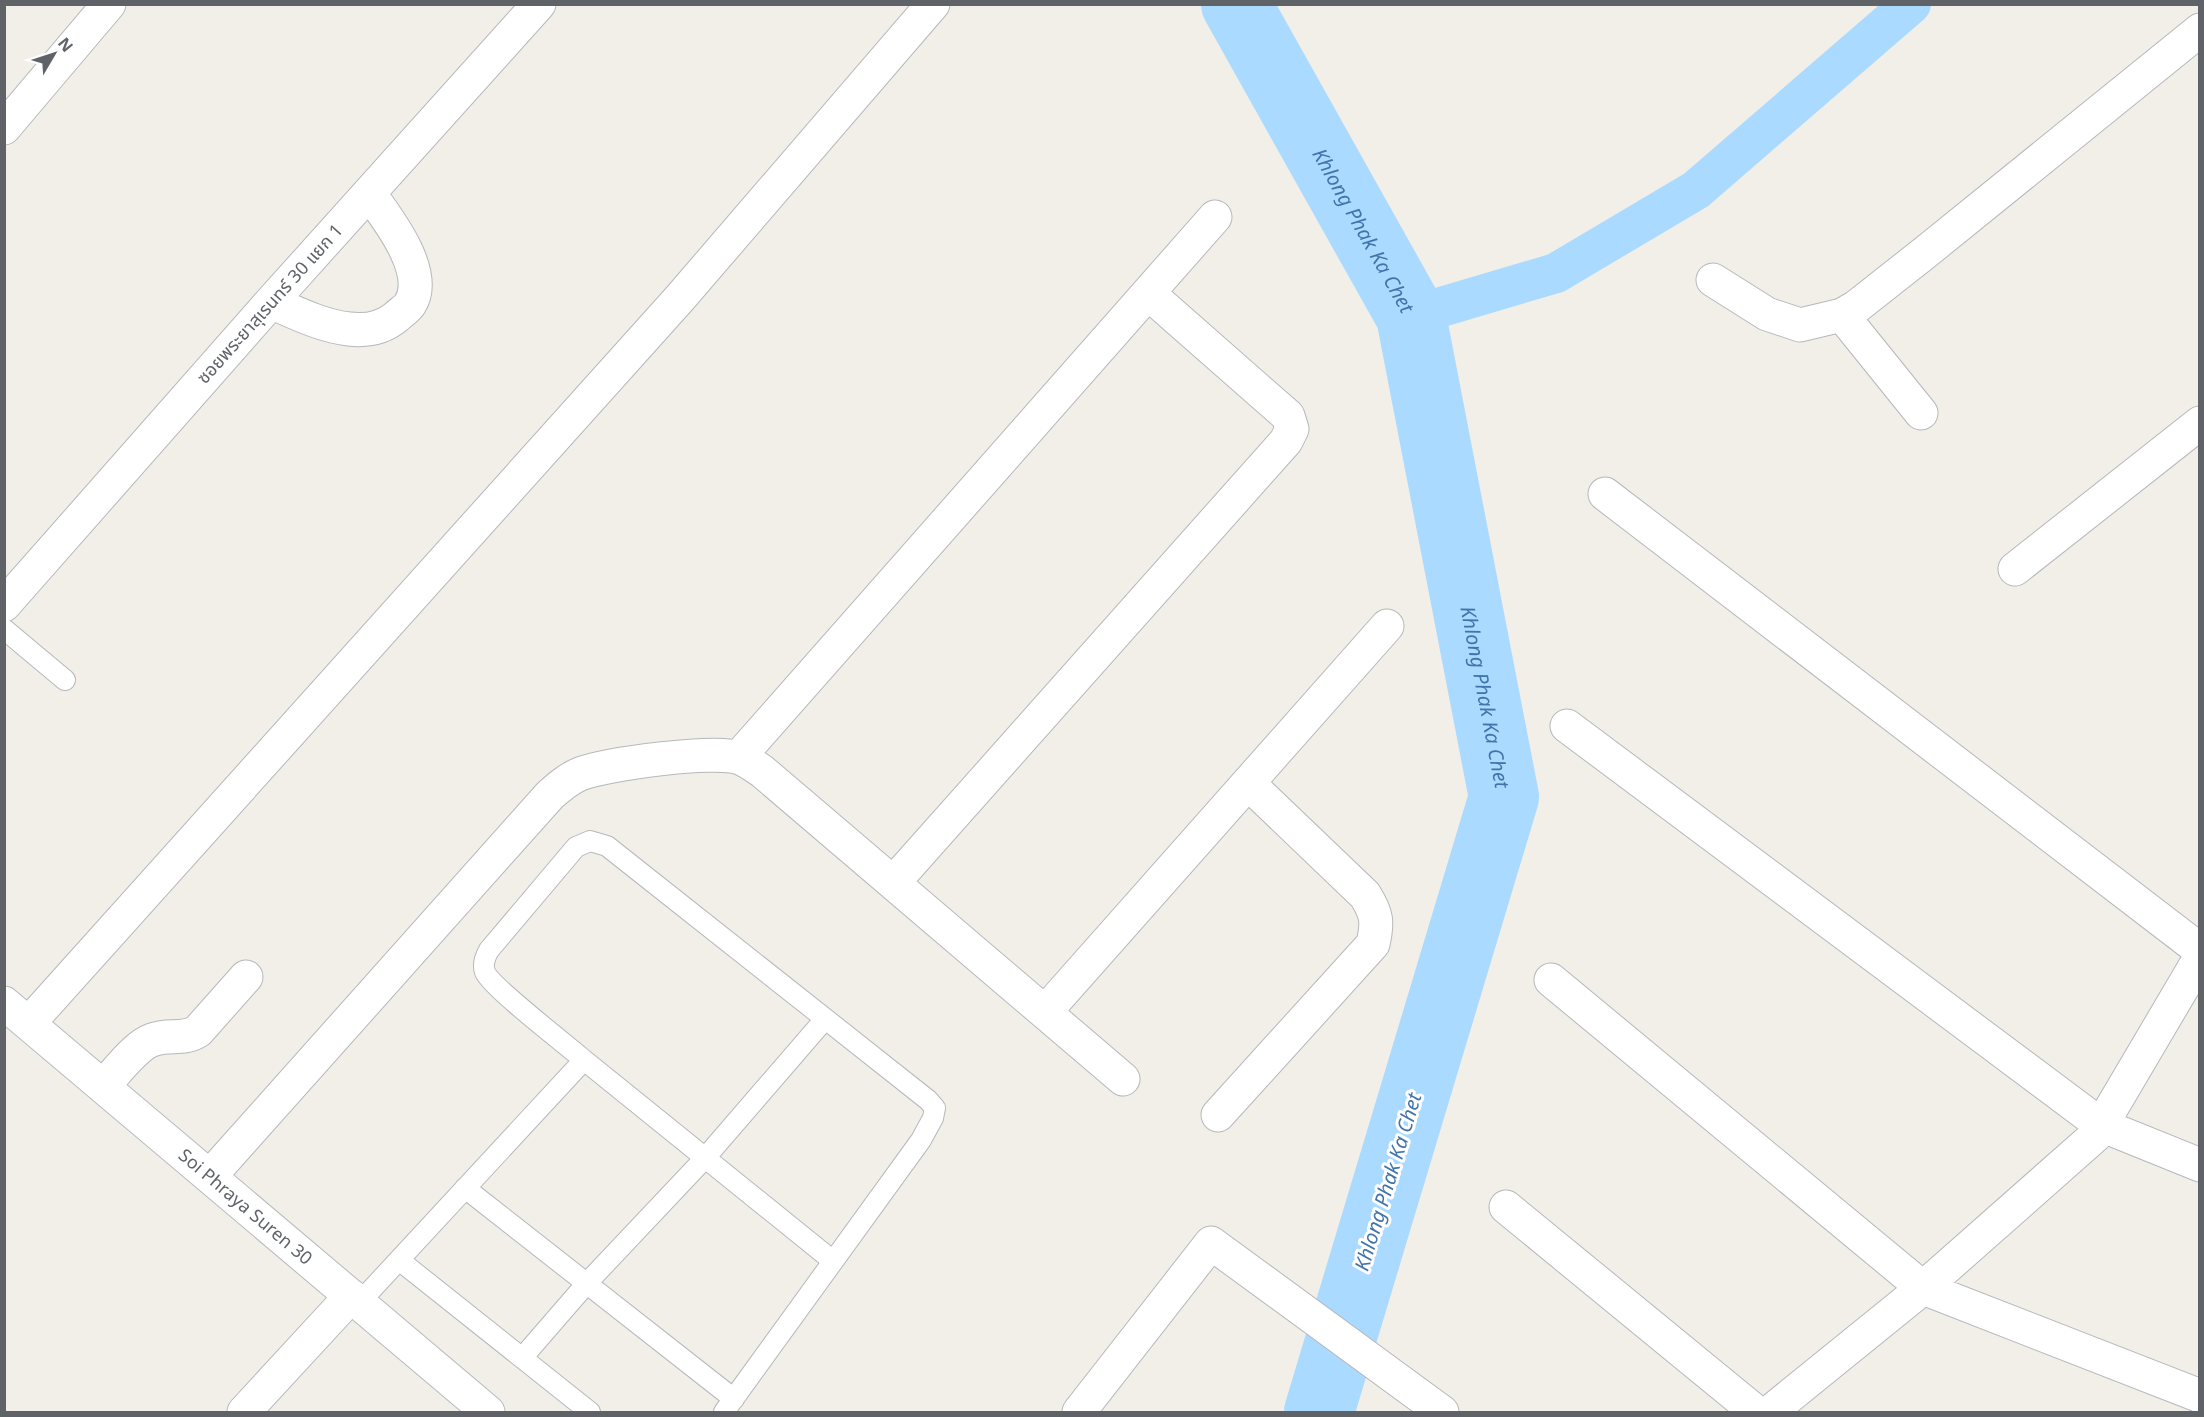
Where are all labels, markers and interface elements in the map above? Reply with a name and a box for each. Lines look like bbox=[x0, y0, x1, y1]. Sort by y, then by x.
north arrow bbox=[24, 24, 84, 84]
text: N bbox=[53, 33, 78, 57]
water label: Khlong Phak Ka Chet bbox=[1307, 143, 1421, 319]
street label: ซอยพระยาสุเรนทร์ 30 แยก 1 bbox=[191, 218, 348, 388]
water label: Khlong Phak Ka Chet bbox=[1454, 604, 1516, 792]
water label: Khlong Phak Ka Chet bbox=[1348, 1088, 1428, 1274]
street label: Soi Phraya Suren 30 bbox=[174, 1143, 318, 1270]

